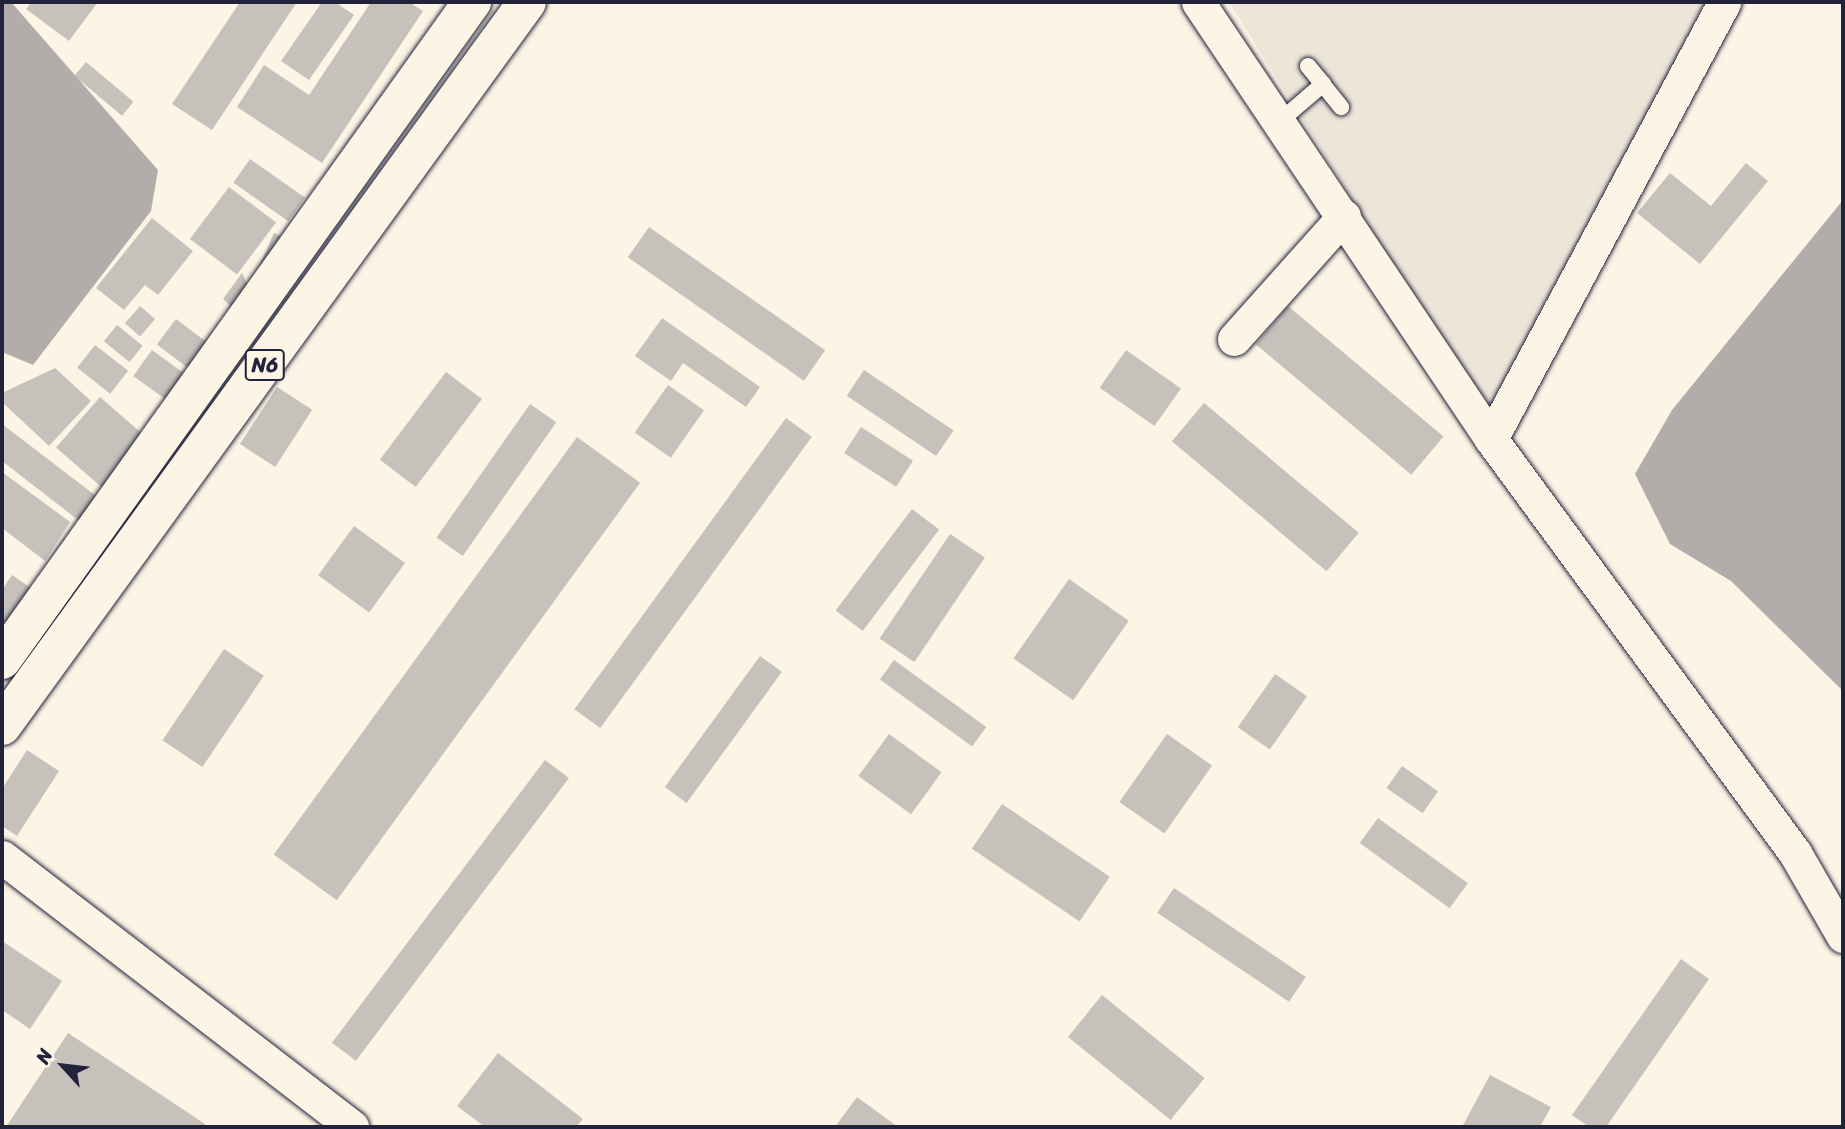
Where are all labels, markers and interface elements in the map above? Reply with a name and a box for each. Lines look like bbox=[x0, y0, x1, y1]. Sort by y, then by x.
road number: N6 bbox=[244, 348, 286, 382]
north arrow bbox=[28, 1031, 98, 1101]
text: N bbox=[26, 1043, 62, 1070]

